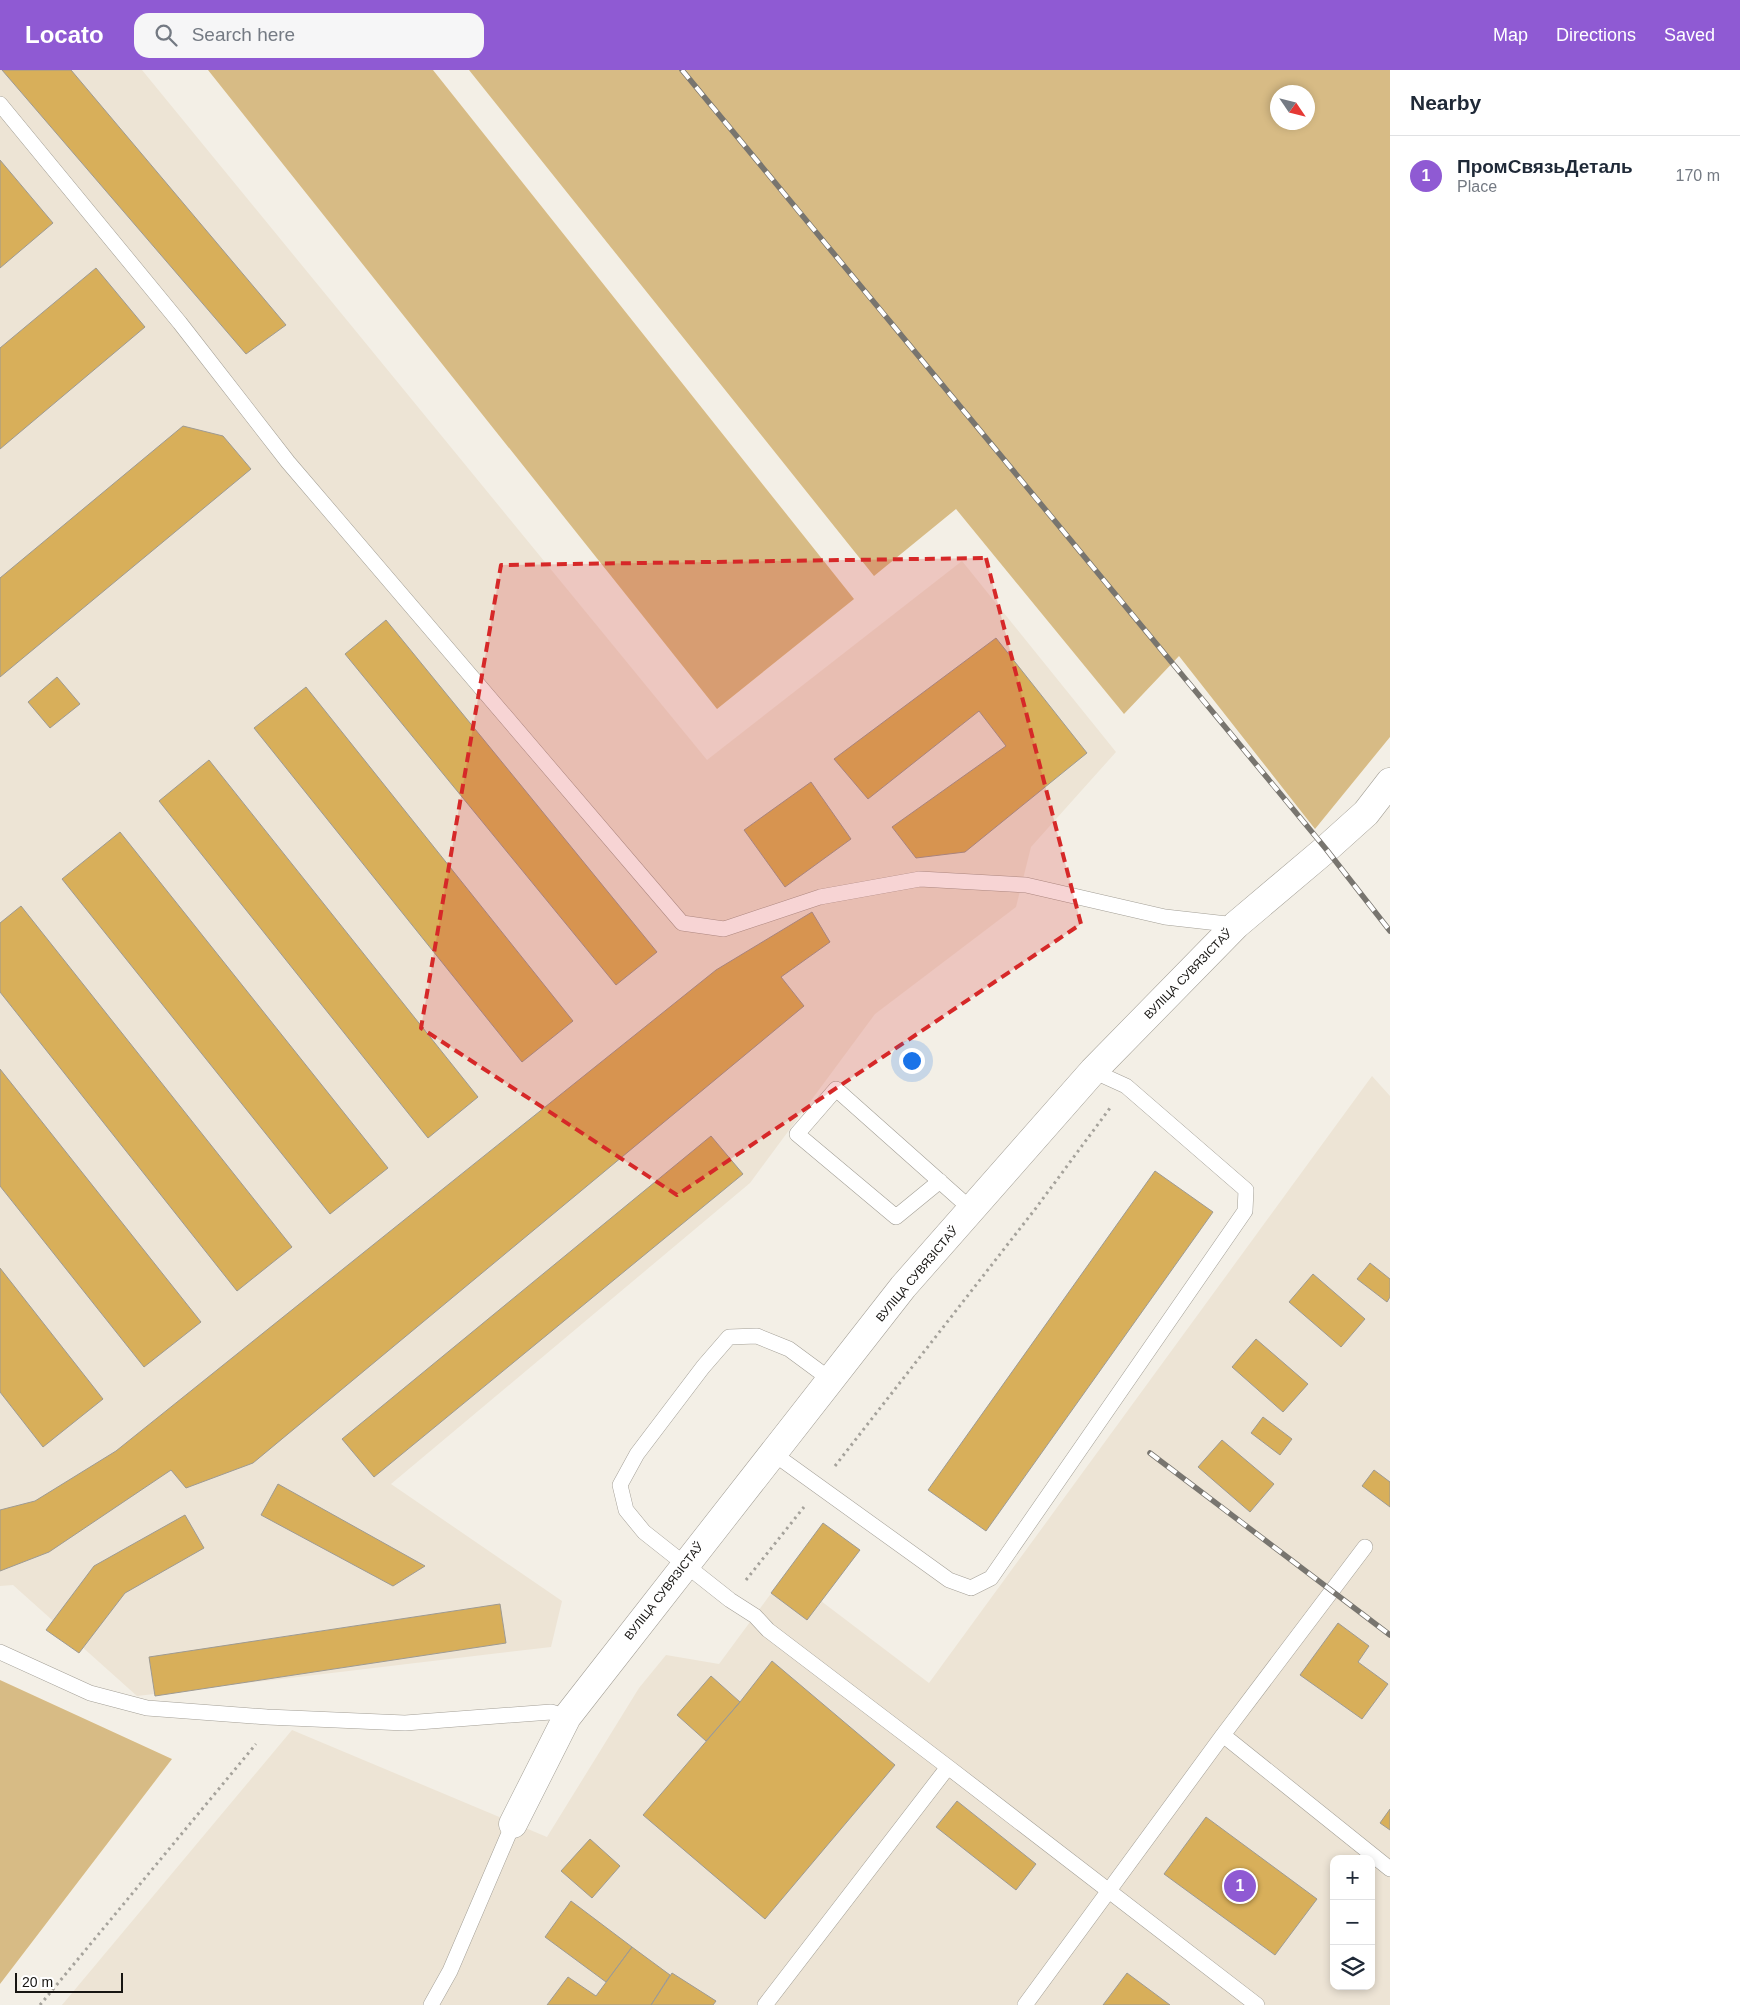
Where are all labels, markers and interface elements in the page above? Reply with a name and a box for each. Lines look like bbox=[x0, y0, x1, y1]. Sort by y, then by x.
search box bbox=[134, 13, 484, 58]
text: Locato bbox=[25, 21, 104, 48]
icon: search bbox=[152, 21, 180, 49]
text: Search here bbox=[192, 24, 295, 45]
text: Map bbox=[1493, 25, 1528, 45]
text: Directions bbox=[1556, 25, 1636, 45]
text: Saved bbox=[1664, 25, 1715, 45]
north arrow bbox=[1270, 85, 1315, 130]
text: Nearby bbox=[1410, 91, 1481, 114]
text: ПромСвязьДеталь bbox=[1457, 156, 1633, 177]
text: 1 bbox=[1422, 167, 1430, 184]
text: 170 m bbox=[1676, 167, 1720, 184]
text: Place bbox=[1457, 178, 1497, 195]
street label: ВУЛІЦА СУВЯЗІСТАЎ bbox=[1141, 925, 1235, 1022]
your location bbox=[899, 1048, 925, 1074]
street label: ВУЛІЦА СУВЯЗІСТАЎ bbox=[872, 1223, 961, 1324]
street label: ВУЛІЦА СУВЯЗІСТАЎ bbox=[621, 1539, 707, 1643]
map controls bbox=[1330, 1855, 1375, 1990]
button: + bbox=[1330, 1855, 1375, 1900]
pin: 1 bbox=[1224, 1867, 1256, 1905]
button: − bbox=[1330, 1900, 1375, 1945]
button: layers bbox=[1330, 1945, 1375, 1990]
scale bar bbox=[15, 1970, 122, 1993]
text: 20 m bbox=[22, 1974, 53, 1990]

